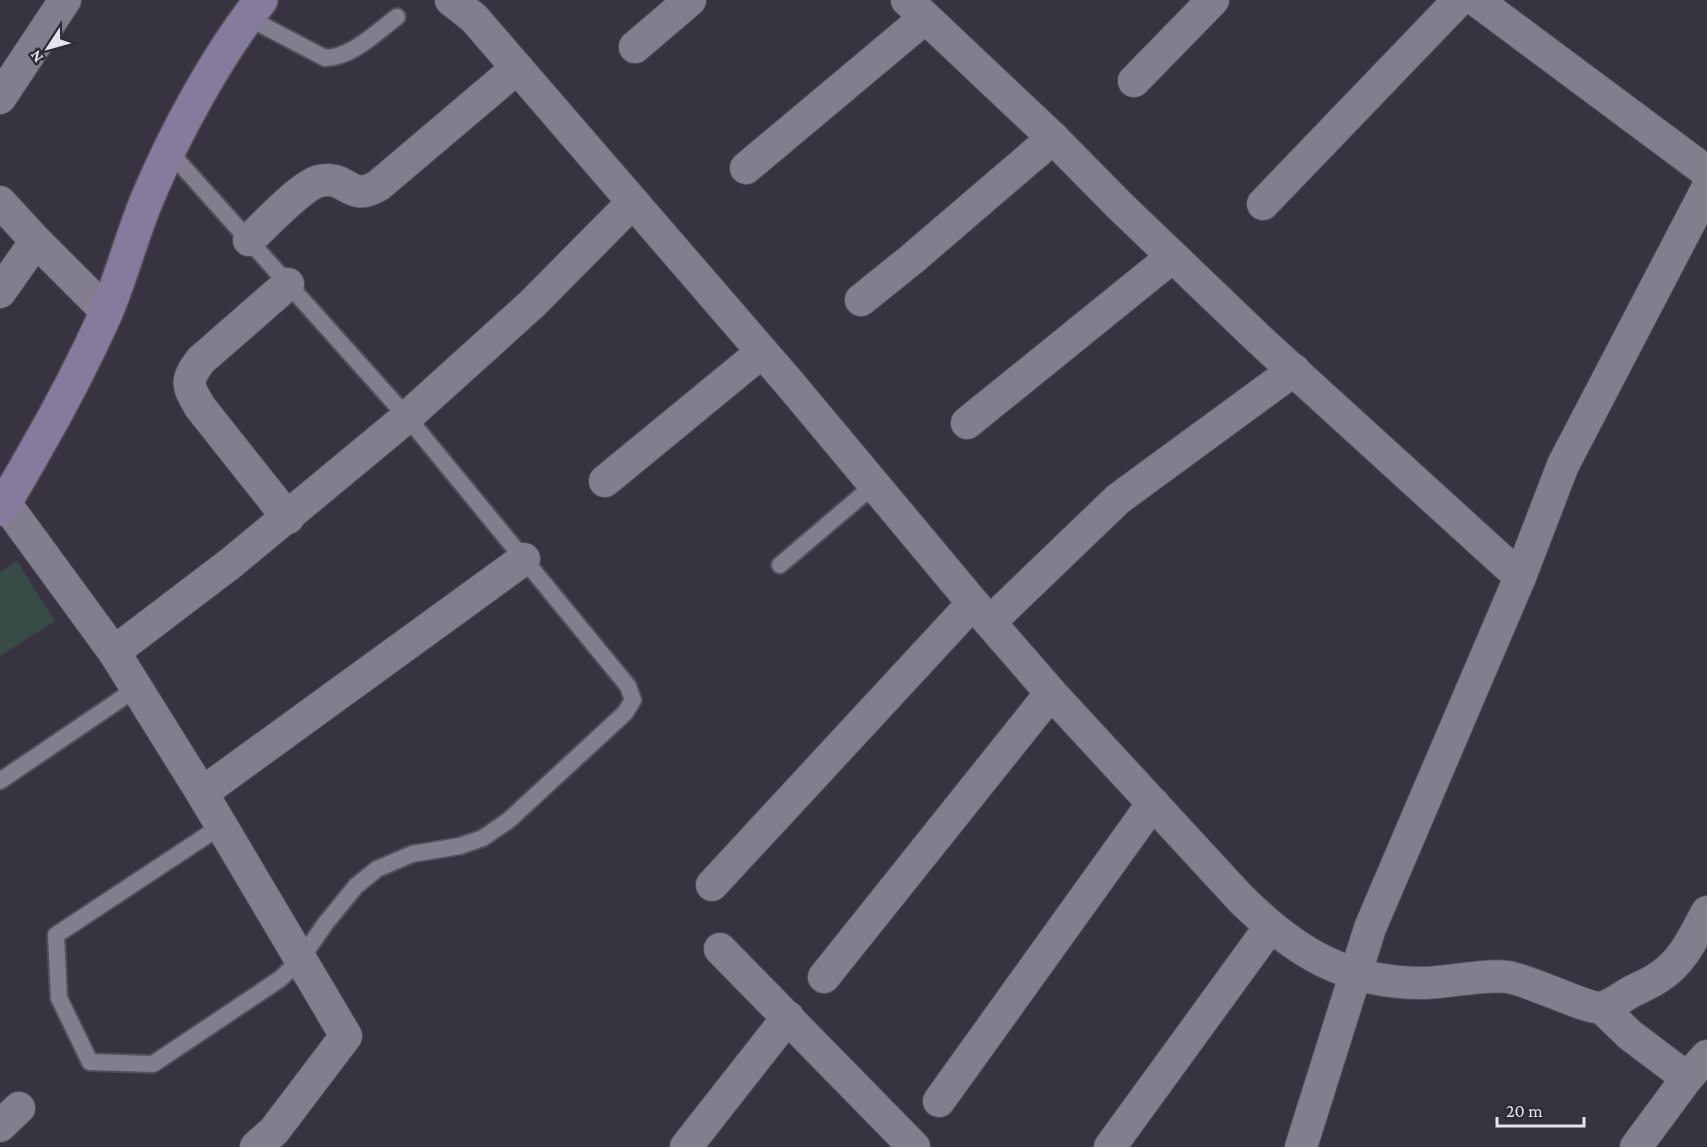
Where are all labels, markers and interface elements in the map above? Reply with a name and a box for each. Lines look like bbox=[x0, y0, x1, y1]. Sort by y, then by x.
north arrow bbox=[18, 18, 78, 78]
text: N bbox=[26, 47, 46, 66]
scale bar bbox=[1497, 1090, 1584, 1128]
text: 20 m bbox=[1506, 1101, 1543, 1121]

